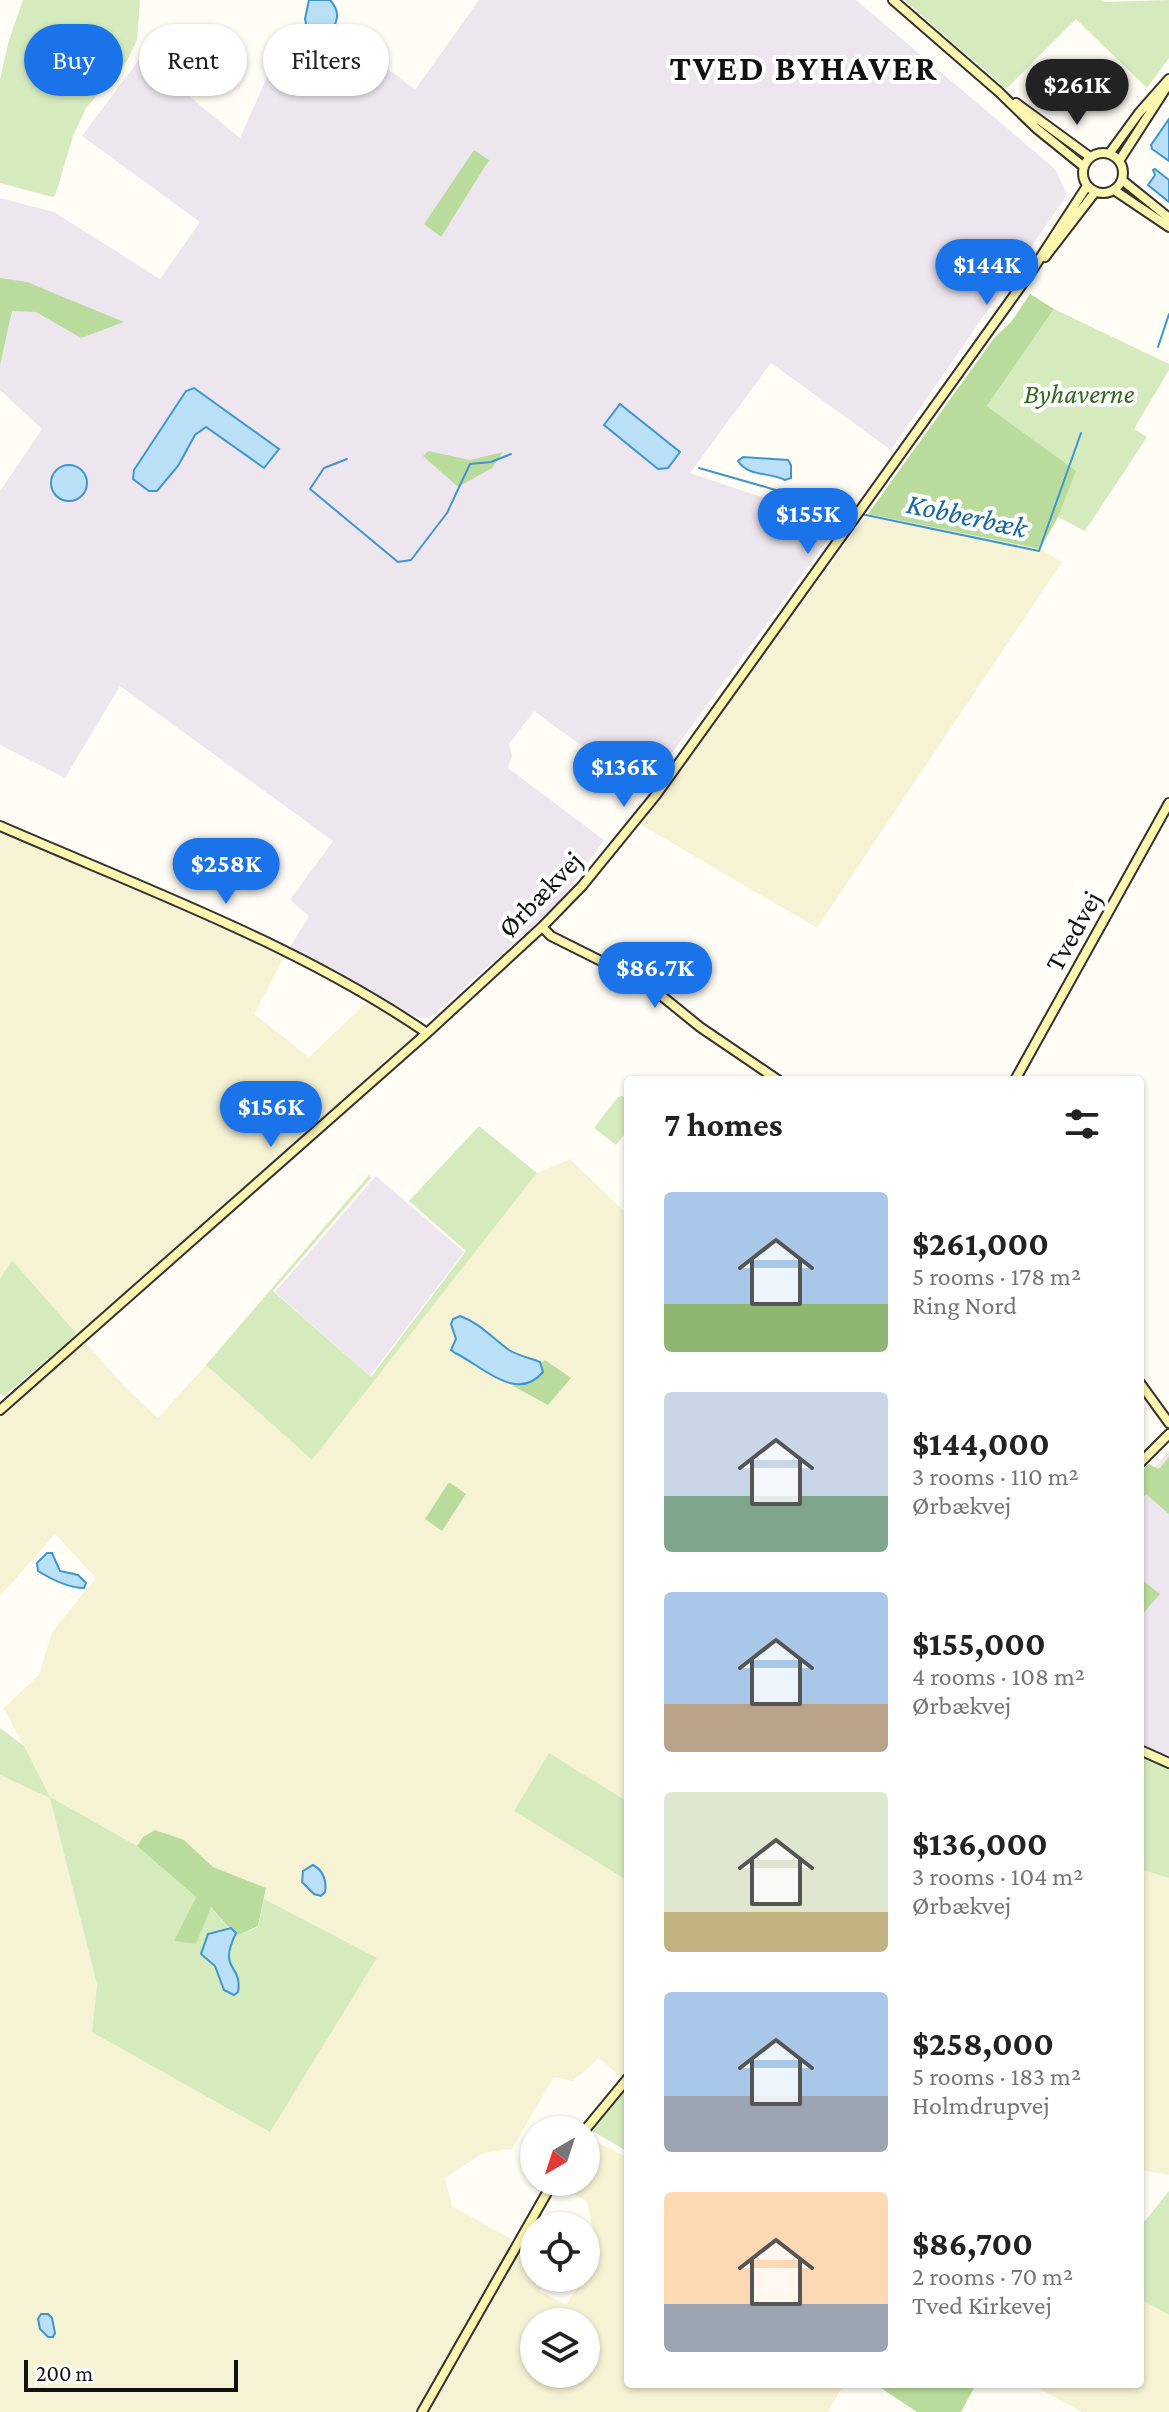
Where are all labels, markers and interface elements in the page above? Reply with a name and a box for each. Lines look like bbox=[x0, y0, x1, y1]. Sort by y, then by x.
chip: Buy bbox=[24, 24, 123, 96]
chip: Rent bbox=[139, 24, 247, 96]
chip: Filters bbox=[263, 24, 389, 96]
district label: TVED BYHAVER bbox=[669, 48, 939, 88]
pin: $261K bbox=[1021, 59, 1133, 127]
text: $261K bbox=[1044, 70, 1110, 99]
pin: $144K bbox=[931, 239, 1043, 307]
text: $144K bbox=[953, 250, 1021, 279]
park label: Byhaverne bbox=[1024, 378, 1135, 409]
water label: Kobberbæk bbox=[904, 486, 1032, 544]
pin: $155K bbox=[752, 488, 864, 556]
text: $155K bbox=[776, 499, 840, 528]
pin: $136K bbox=[568, 741, 680, 809]
text: $136K bbox=[591, 752, 657, 781]
pin: $258K bbox=[170, 838, 282, 906]
street label: Ørbækvej bbox=[492, 845, 588, 943]
text: $258K bbox=[191, 849, 261, 878]
street label: Tvedvej bbox=[1038, 886, 1108, 976]
pin: $86.7K bbox=[590, 942, 720, 1010]
text: $86.7K bbox=[616, 953, 694, 982]
pin: $156K bbox=[215, 1081, 327, 1149]
text: $156K bbox=[238, 1092, 304, 1121]
icon: filters bbox=[1060, 1102, 1104, 1146]
text: 7 homes bbox=[664, 1106, 783, 1143]
icon: home bbox=[728, 1224, 824, 1320]
text: $261,000 bbox=[912, 1225, 1049, 1262]
text: 5 rooms · 178 m² bbox=[912, 1262, 1081, 1291]
text: Ring Nord bbox=[912, 1291, 1017, 1320]
icon: home bbox=[728, 1424, 824, 1520]
text: $144,000 bbox=[912, 1425, 1050, 1462]
text: 3 rooms · 110 m² bbox=[912, 1462, 1079, 1491]
text: Ørbækvej bbox=[912, 1491, 1011, 1520]
icon: home bbox=[728, 1624, 824, 1720]
text: $155,000 bbox=[912, 1625, 1046, 1662]
text: 4 rooms · 108 m² bbox=[912, 1662, 1085, 1691]
text: Ørbækvej bbox=[912, 1691, 1011, 1720]
icon: home bbox=[728, 1824, 824, 1920]
text: $136,000 bbox=[912, 1825, 1048, 1862]
text: 3 rooms · 104 m² bbox=[912, 1862, 1083, 1891]
text: Ørbækvej bbox=[912, 1891, 1011, 1920]
icon: home bbox=[728, 2024, 824, 2120]
text: $258,000 bbox=[912, 2025, 1054, 2062]
text: 5 rooms · 183 m² bbox=[912, 2062, 1081, 2091]
text: Holmdrupvej bbox=[912, 2091, 1050, 2120]
north arrow bbox=[520, 2116, 600, 2196]
map controls bbox=[520, 2116, 600, 2388]
button: locate bbox=[520, 2212, 600, 2292]
icon: home bbox=[728, 2224, 824, 2320]
text: $86,700 bbox=[912, 2225, 1033, 2262]
text: 2 rooms · 70 m² bbox=[912, 2262, 1073, 2291]
text: Tved Kirkevej bbox=[912, 2291, 1052, 2320]
button: layers bbox=[520, 2308, 600, 2388]
scale bar bbox=[24, 2356, 238, 2392]
text: 200 m bbox=[36, 2361, 93, 2386]

